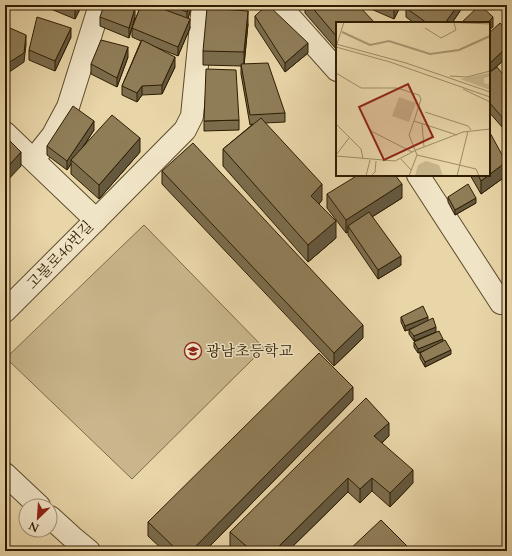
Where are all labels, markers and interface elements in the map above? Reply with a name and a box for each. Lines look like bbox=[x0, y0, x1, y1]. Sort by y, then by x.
inset map bbox=[336, 22, 490, 176]
street label: 고불로46번길 bbox=[22, 216, 98, 294]
school or university icon: 광남초등학교 bbox=[183, 341, 203, 361]
place label: 광남초등학교 bbox=[206, 341, 293, 361]
north arrow bbox=[18, 498, 58, 538]
text: N bbox=[26, 518, 41, 535]

